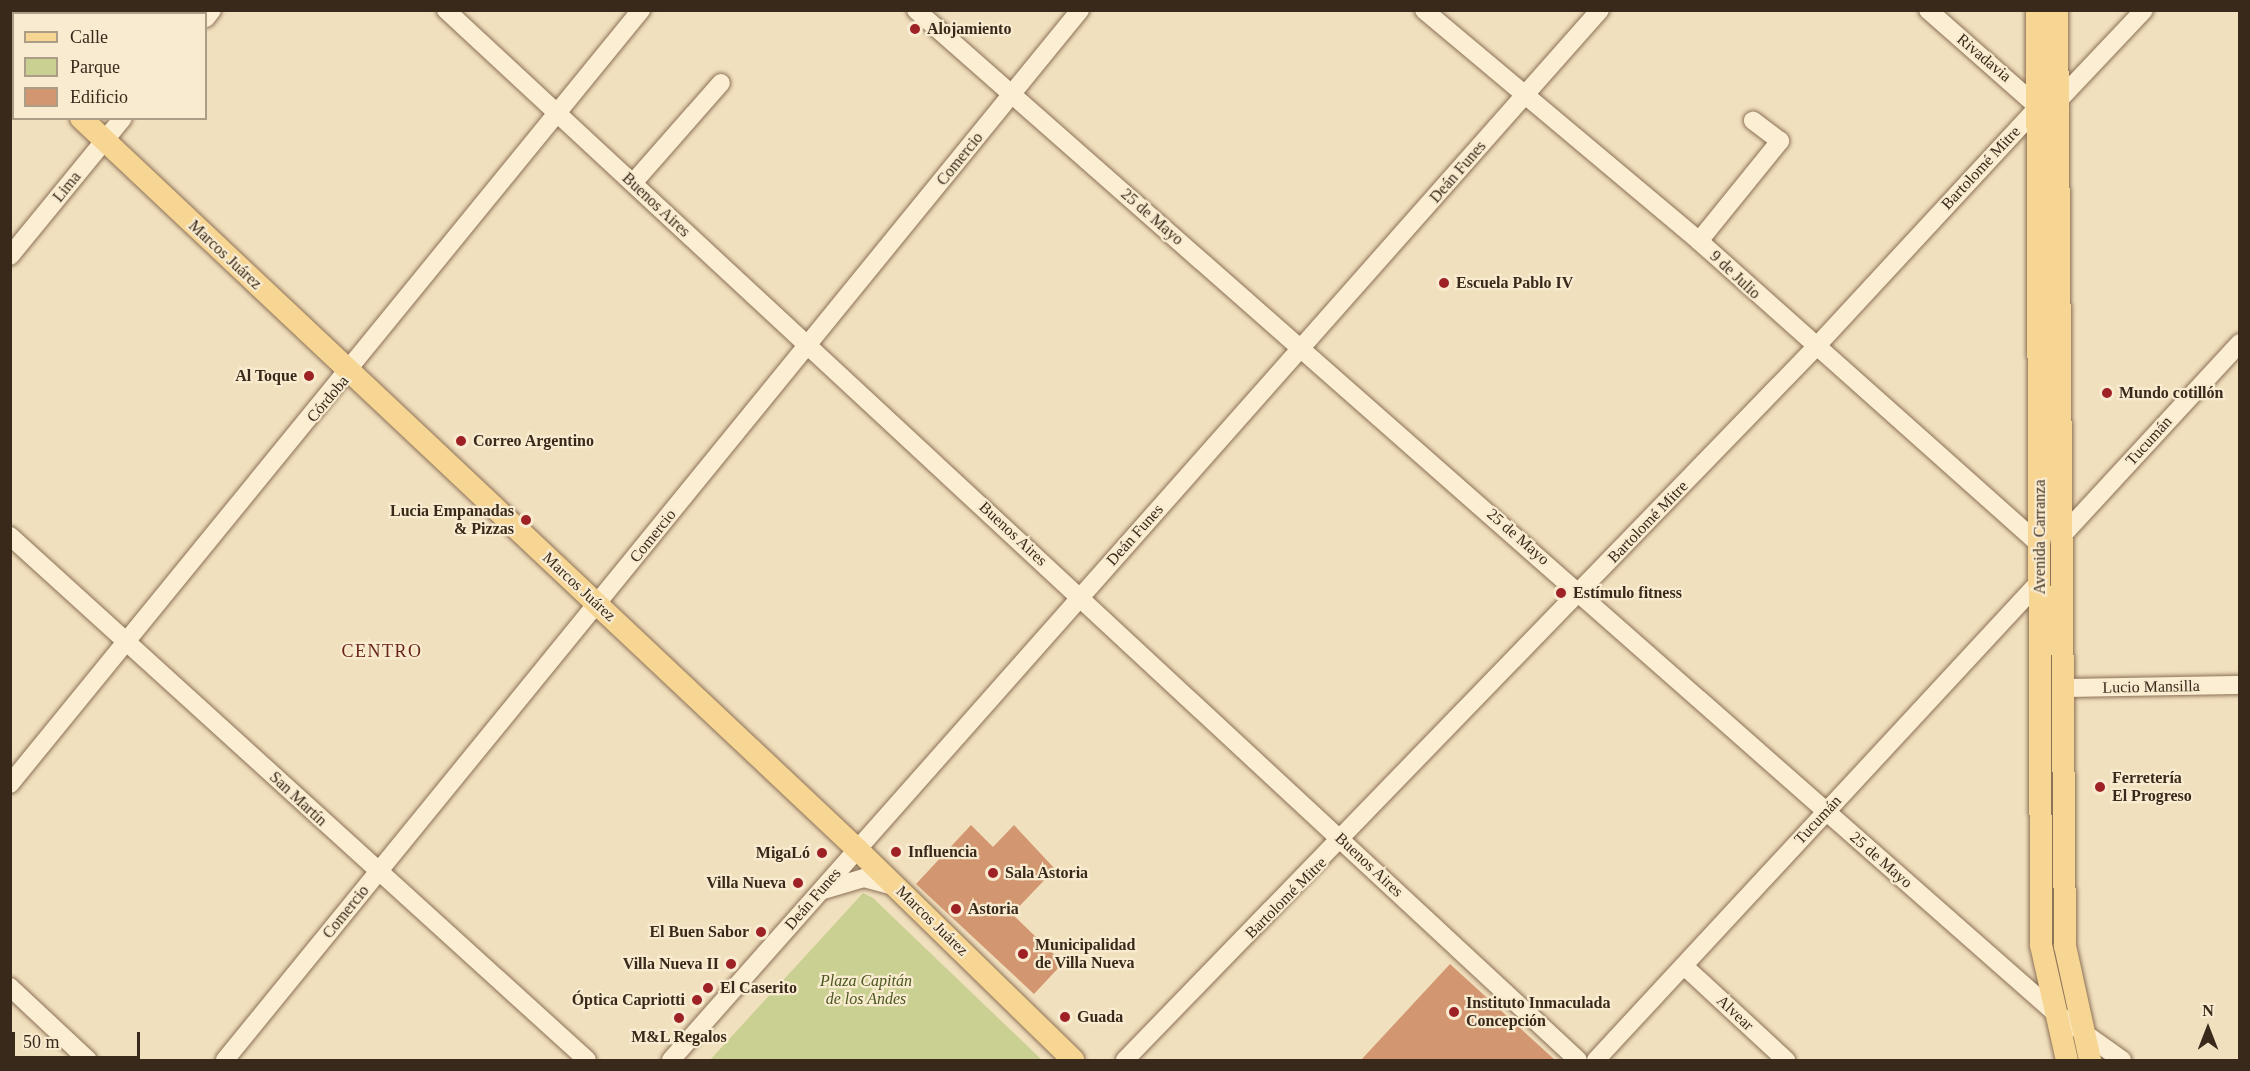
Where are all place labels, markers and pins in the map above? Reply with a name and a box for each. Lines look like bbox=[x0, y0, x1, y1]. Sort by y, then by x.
place label: Alojamiento bbox=[927, 19, 1011, 39]
marker: Alojamiento bbox=[908, 22, 922, 36]
place label: Escuela Pablo IV bbox=[1456, 273, 1573, 293]
marker: Escuela Pablo IV bbox=[1437, 276, 1451, 290]
place label: Al Toque bbox=[235, 366, 297, 386]
marker: Al Toque bbox=[302, 369, 316, 383]
place label: Mundo cotillón bbox=[2119, 383, 2223, 403]
marker: Mundo cotillón bbox=[2100, 386, 2114, 400]
place label: Correo Argentino bbox=[473, 431, 595, 451]
marker: Correo Argentino bbox=[454, 434, 468, 448]
place label: Lucia Empanadas & Pizzas bbox=[390, 501, 514, 539]
marker: Lucia Empanadas & Pizzas bbox=[519, 513, 533, 527]
place label: Estímulo fitness bbox=[1573, 583, 1682, 603]
marker: Estímulo fitness bbox=[1554, 586, 1568, 600]
place label: Ferretería El Progreso bbox=[2112, 768, 2192, 806]
marker: Ferretería El Progreso bbox=[2093, 780, 2107, 794]
place label: Influencia bbox=[908, 842, 977, 862]
place label: MigaLó bbox=[756, 843, 810, 863]
marker: Influencia bbox=[889, 845, 903, 859]
marker: MigaLó bbox=[815, 846, 829, 860]
place label: Sala Astoria bbox=[1005, 863, 1089, 883]
marker: Sala Astoria bbox=[986, 866, 1000, 880]
place label: Villa Nueva bbox=[706, 873, 786, 893]
marker: Villa Nueva bbox=[791, 876, 805, 890]
place label: Astoria bbox=[968, 899, 1019, 919]
marker: Astoria bbox=[949, 902, 963, 916]
place label: El Buen Sabor bbox=[649, 922, 749, 942]
marker: El Buen Sabor bbox=[754, 925, 768, 939]
place label: Municipalidad de Villa Nueva bbox=[1035, 935, 1135, 973]
marker: Municipalidad de Villa Nueva bbox=[1016, 947, 1030, 961]
place label: Villa Nueva II bbox=[623, 954, 719, 974]
marker: Villa Nueva II bbox=[724, 957, 738, 971]
place label: El Caserito bbox=[720, 978, 797, 998]
marker: El Caserito bbox=[701, 981, 715, 995]
place label: Óptica Capriotti bbox=[572, 990, 685, 1010]
marker: Óptica Capriotti bbox=[690, 993, 704, 1007]
place label: Instituto Inmaculada Concepción bbox=[1466, 993, 1610, 1031]
marker: Instituto Inmaculada Concepción bbox=[1447, 1005, 1461, 1019]
place label: Guada bbox=[1077, 1007, 1123, 1027]
marker: Guada bbox=[1058, 1010, 1072, 1024]
marker: M&L Regalos bbox=[672, 1011, 686, 1025]
place label: M&L Regalos bbox=[631, 1027, 727, 1047]

